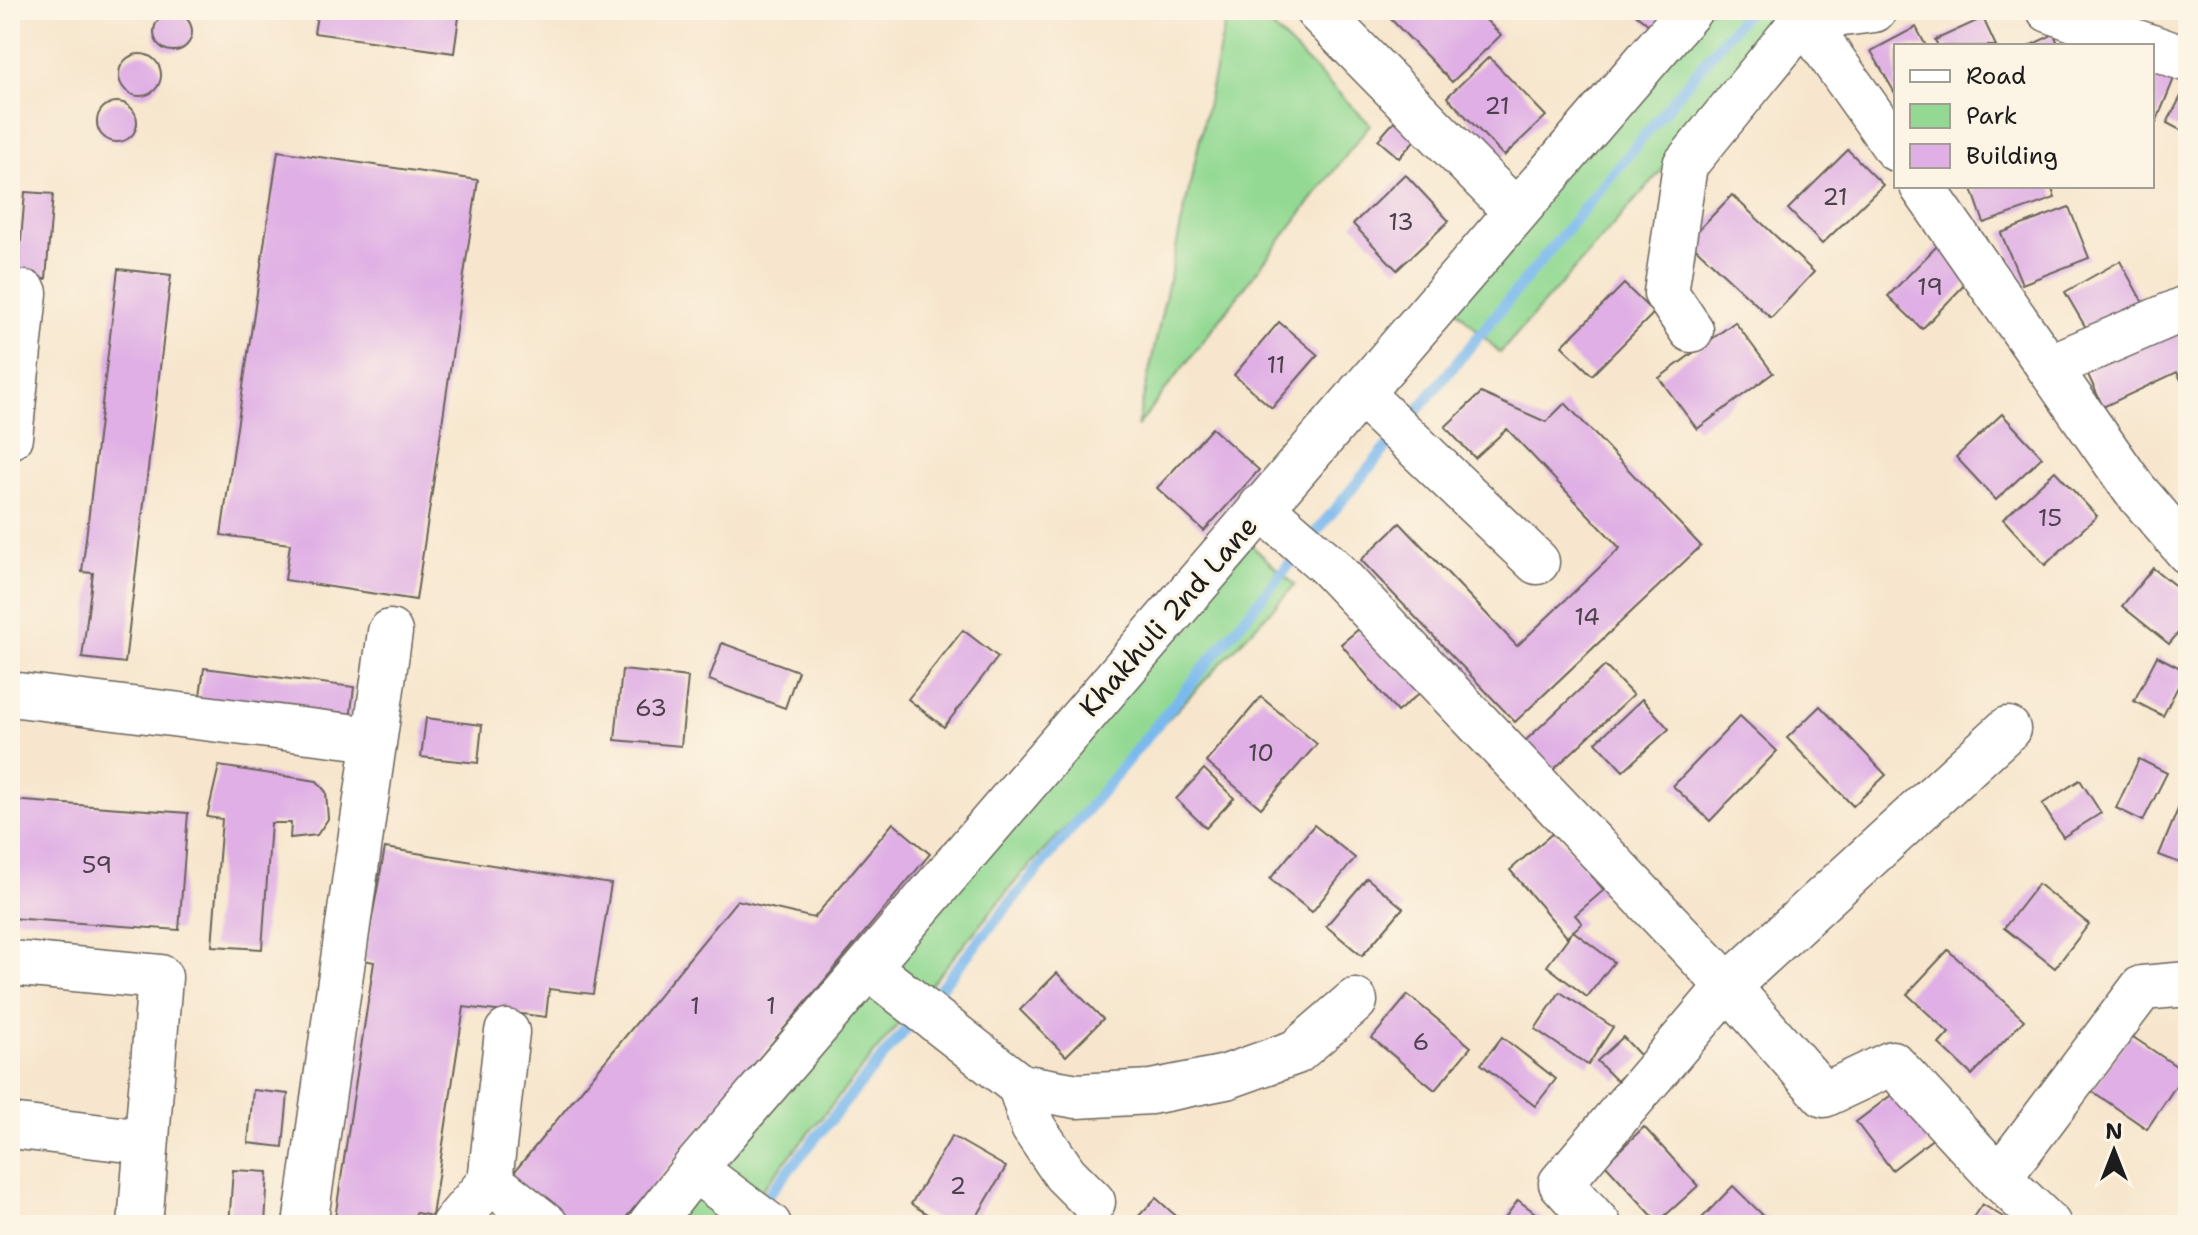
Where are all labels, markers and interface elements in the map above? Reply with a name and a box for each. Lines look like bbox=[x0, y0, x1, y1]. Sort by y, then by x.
legend bbox=[1894, 44, 2154, 188]
text: Road bbox=[1966, 60, 2026, 92]
house number: 21 bbox=[1484, 90, 1510, 122]
text: Park bbox=[1966, 100, 2018, 132]
text: Building bbox=[1966, 140, 2058, 172]
house number: 21 bbox=[1822, 181, 1848, 213]
house number: 13 bbox=[1388, 206, 1414, 238]
house number: 19 bbox=[1917, 271, 1943, 303]
house number: 11 bbox=[1266, 349, 1286, 381]
house number: 15 bbox=[2038, 502, 2062, 534]
street label: Khakhuli 2nd Lane bbox=[1070, 507, 1266, 725]
house number: 14 bbox=[1574, 601, 1600, 633]
house number: 63 bbox=[635, 692, 667, 724]
house number: 10 bbox=[1248, 737, 1274, 769]
house number: 59 bbox=[82, 849, 112, 881]
house number: 1 bbox=[690, 990, 700, 1022]
house number: 1 bbox=[766, 990, 776, 1022]
house number: 6 bbox=[1413, 1026, 1429, 1058]
north arrow bbox=[2074, 1111, 2154, 1191]
text: N bbox=[2105, 1117, 2123, 1146]
house number: 2 bbox=[950, 1170, 966, 1202]

